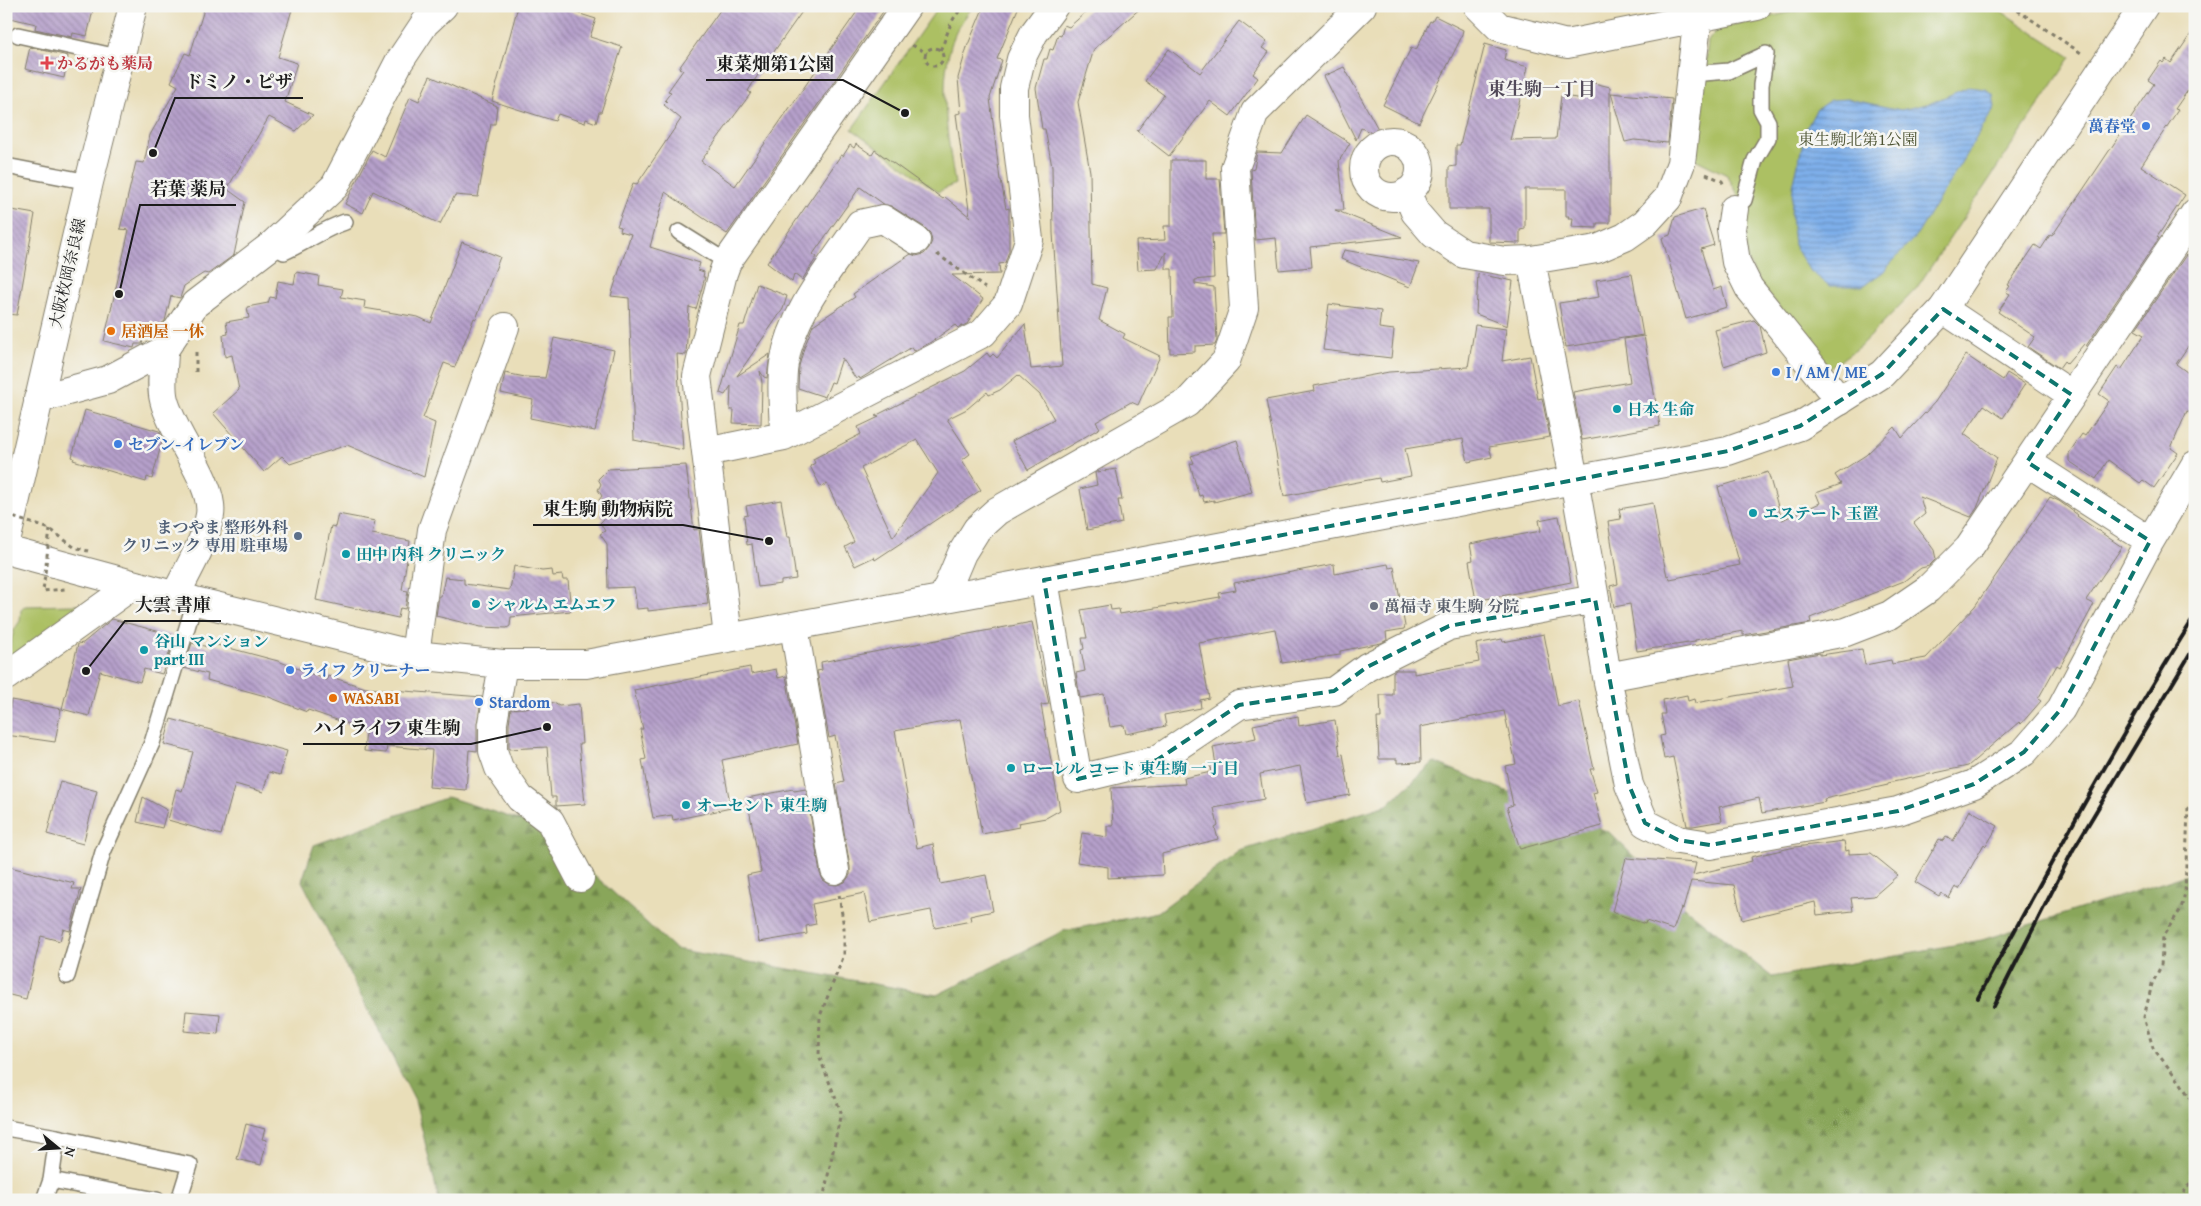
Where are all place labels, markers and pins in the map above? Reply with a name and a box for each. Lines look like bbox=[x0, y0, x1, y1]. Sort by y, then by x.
callout: 東菜畑第1公園 bbox=[706, 47, 843, 80]
place label: かるがも薬局 bbox=[57, 51, 153, 75]
marker: かるがも薬局 bbox=[41, 57, 53, 69]
callout: ドミノ・ピザ bbox=[175, 65, 303, 98]
place label: 萬春堂 bbox=[2088, 114, 2136, 138]
marker: 萬春堂 bbox=[2140, 120, 2152, 132]
callout: 若葉 薬局 bbox=[140, 172, 236, 205]
place label: 居酒屋 一休 bbox=[121, 319, 205, 343]
marker: 居酒屋 一休 bbox=[105, 325, 117, 337]
place label: I / AM / ME bbox=[1786, 360, 1868, 384]
marker: I / AM / ME bbox=[1770, 366, 1782, 378]
place label: 日本 生命 bbox=[1627, 397, 1695, 421]
marker: 日本 生命 bbox=[1611, 403, 1623, 415]
place label: セブン-イレブン bbox=[128, 432, 245, 456]
marker: セブン-イレブン bbox=[112, 438, 124, 450]
callout: 東生駒 動物病院 bbox=[533, 492, 683, 525]
place label: エステート 玉置 bbox=[1763, 501, 1878, 525]
marker: エステート 玉置 bbox=[1747, 507, 1759, 519]
place label: まつやま 整形外科 クリニック 専用 駐車場 bbox=[122, 515, 289, 557]
marker: まつやま 整形外科 クリニック 専用 駐車場 bbox=[292, 530, 304, 542]
place label: 田中 内科 クリニック bbox=[356, 542, 506, 566]
marker: 田中 内科 クリニック bbox=[340, 548, 352, 560]
callout: 大雲 書庫 bbox=[125, 588, 221, 621]
place label: シャルム エムエフ bbox=[486, 592, 617, 616]
place label: 萬福寺 東生駒 分院 bbox=[1384, 594, 1519, 618]
marker: シャルム エムエフ bbox=[470, 598, 482, 610]
marker: 萬福寺 東生駒 分院 bbox=[1368, 600, 1380, 612]
place label: 谷山 マンション part III bbox=[154, 629, 269, 671]
marker: 谷山 マンション part III bbox=[138, 644, 150, 656]
place label: ライフ クリーナー bbox=[300, 658, 431, 682]
marker: ライフ クリーナー bbox=[284, 664, 296, 676]
place label: WASABI bbox=[343, 686, 399, 710]
place label: Stardom bbox=[489, 690, 551, 714]
marker: WASABI bbox=[327, 692, 339, 704]
marker: Stardom bbox=[473, 696, 485, 708]
callout: ハイライフ 東生駒 bbox=[303, 711, 471, 744]
place label: ローレル コート 東生駒 一丁目 bbox=[1021, 756, 1239, 780]
marker: ローレル コート 東生駒 一丁目 bbox=[1005, 762, 1017, 774]
place label: オーセント 東生駒 bbox=[696, 793, 827, 817]
marker: オーセント 東生駒 bbox=[680, 799, 692, 811]

